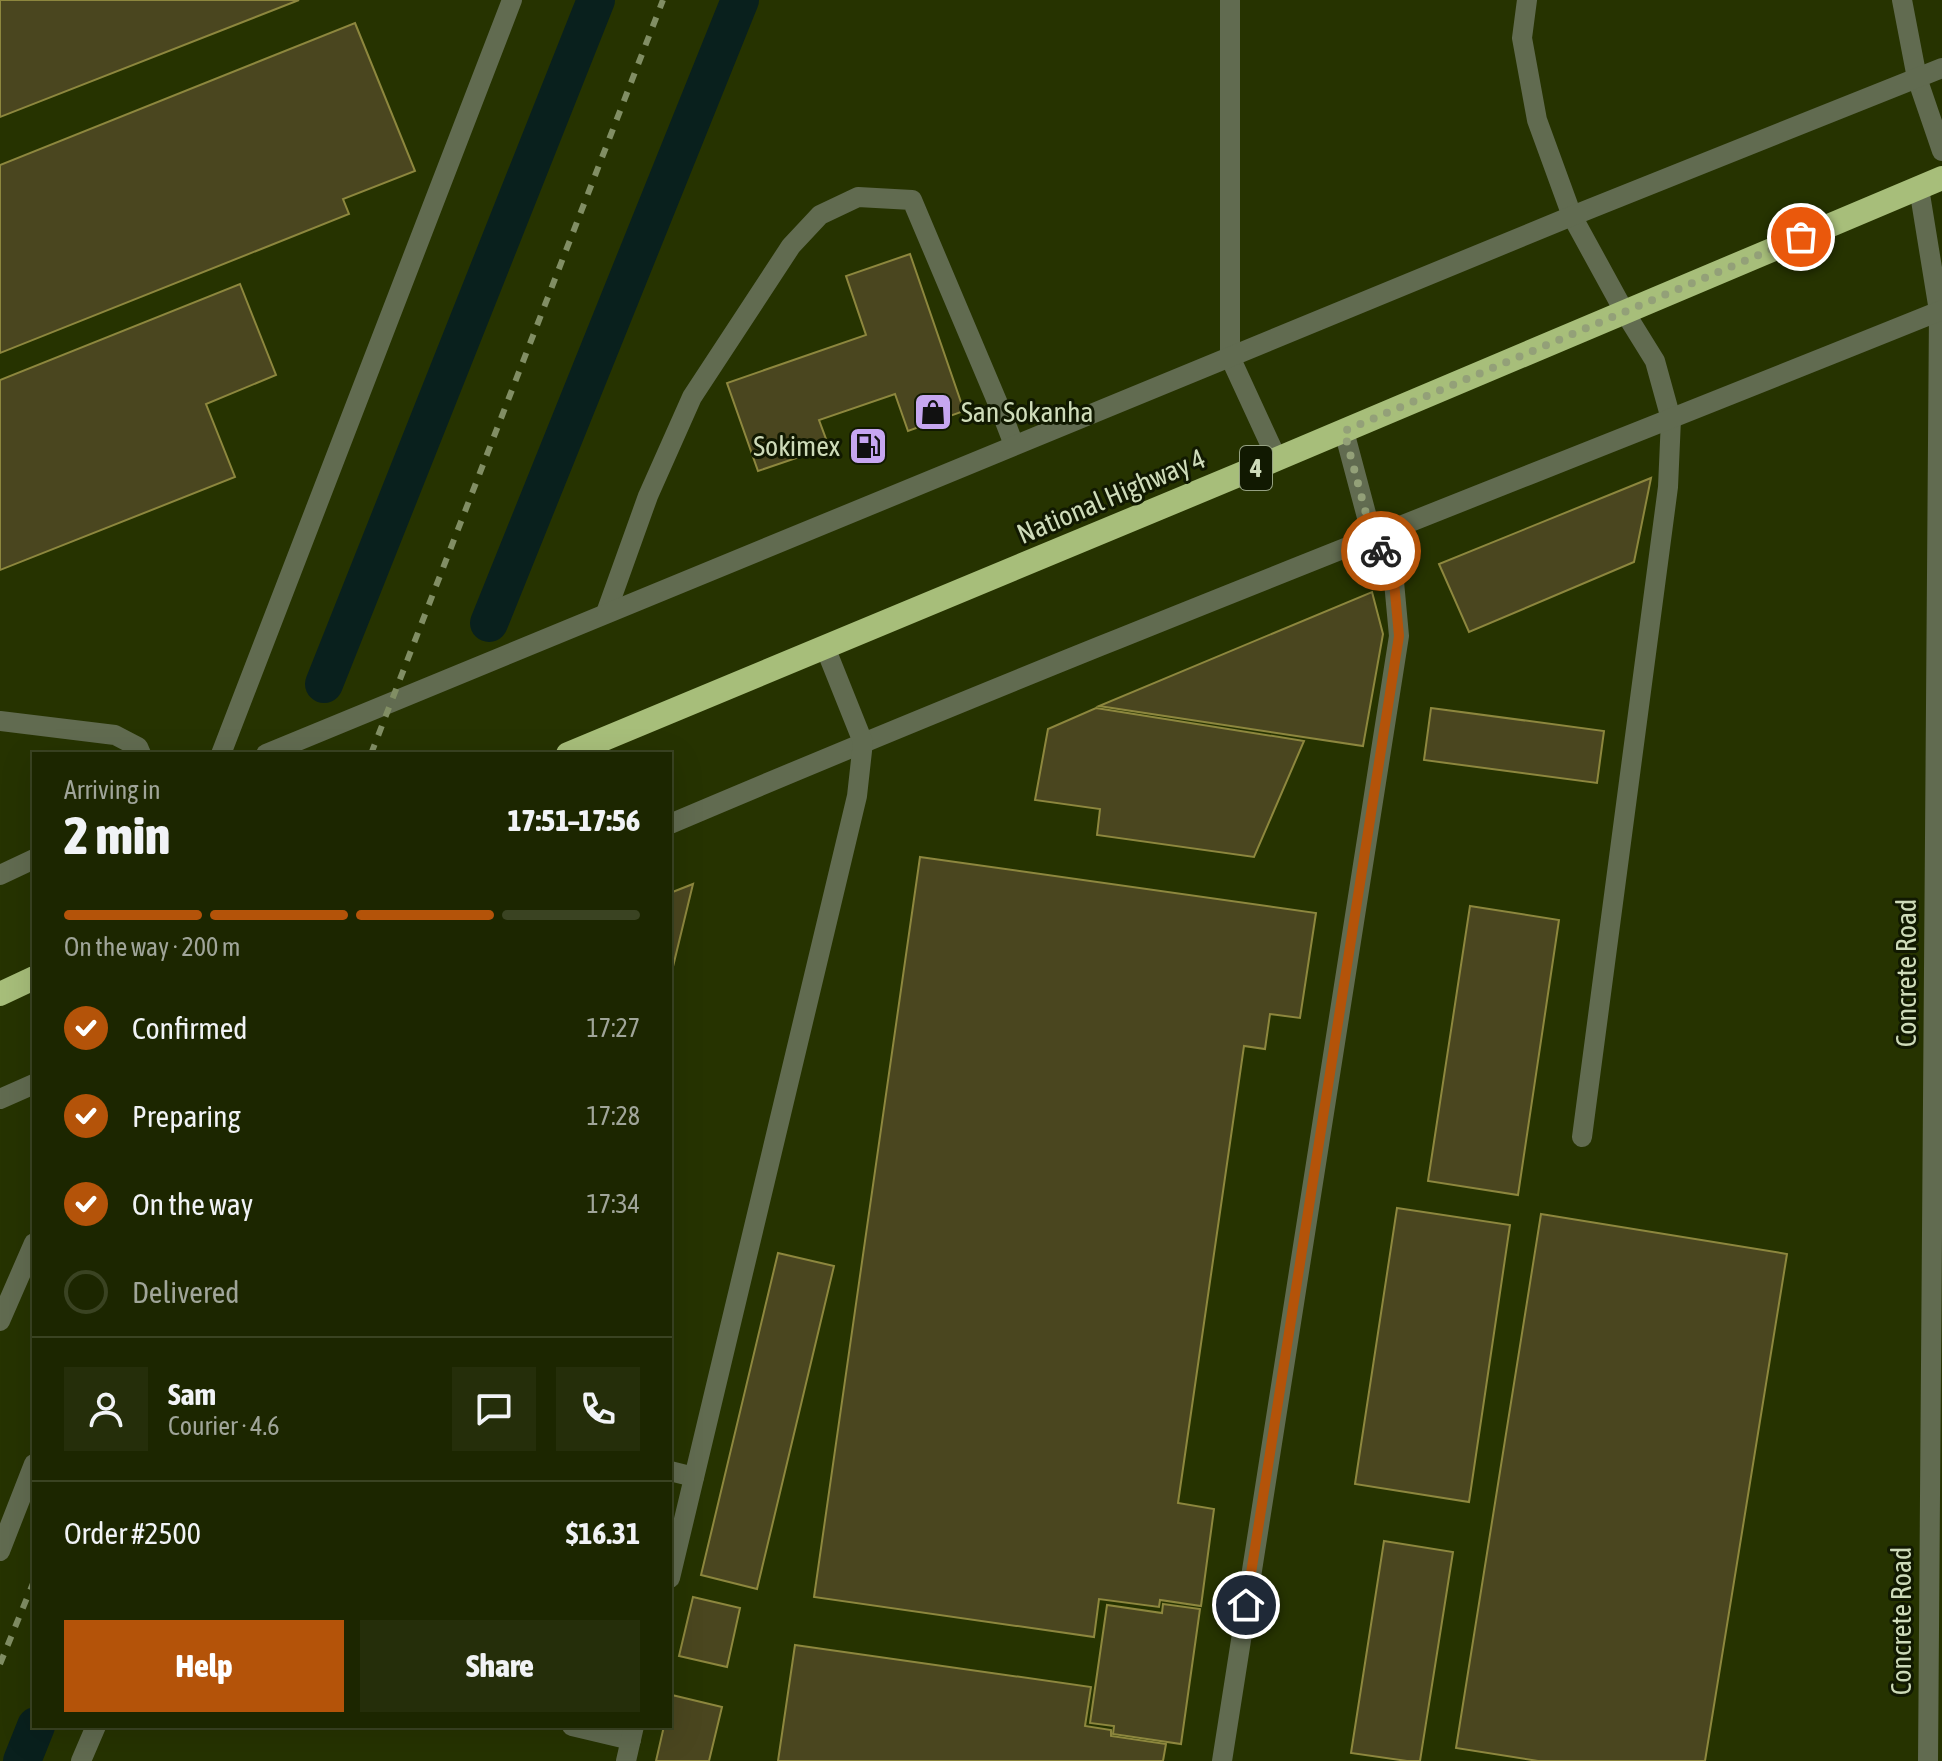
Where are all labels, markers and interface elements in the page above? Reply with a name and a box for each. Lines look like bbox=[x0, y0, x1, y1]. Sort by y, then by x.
pin bbox=[1767, 203, 1835, 271]
icon: bag bbox=[1779, 215, 1823, 259]
shop icon: San Sokanha bbox=[912, 391, 954, 433]
place label: San Sokanha bbox=[961, 396, 1094, 428]
fuel station icon: Sokimex bbox=[847, 425, 889, 467]
place label: Sokimex bbox=[753, 430, 840, 462]
street label: National Highway 4 bbox=[1012, 442, 1210, 550]
road number: 4 bbox=[1240, 446, 1272, 490]
courier bbox=[1341, 511, 1421, 591]
icon: bike bbox=[1359, 529, 1403, 573]
text: Arriving in bbox=[64, 775, 161, 805]
text: 17:51–17:56 bbox=[508, 803, 640, 837]
text: 2 min bbox=[64, 805, 170, 865]
street label: Concrete Road bbox=[1890, 899, 1922, 1047]
text: On the way · 200 m bbox=[64, 932, 241, 962]
icon: check bbox=[64, 1006, 108, 1050]
text: Confirmed bbox=[132, 1011, 247, 1045]
text: 17:27 bbox=[586, 1013, 640, 1043]
icon: check bbox=[64, 1094, 108, 1138]
text: Preparing bbox=[132, 1099, 241, 1133]
text: 17:28 bbox=[586, 1101, 640, 1131]
icon: check bbox=[64, 1182, 108, 1226]
text: On the way bbox=[132, 1187, 253, 1221]
text: 17:34 bbox=[586, 1189, 640, 1219]
text: Delivered bbox=[132, 1275, 240, 1309]
button: person bbox=[64, 1367, 148, 1451]
button: chat bbox=[452, 1367, 536, 1451]
button: phone bbox=[556, 1367, 640, 1451]
text: Sam bbox=[168, 1377, 216, 1411]
text: Courier · 4.6 bbox=[168, 1411, 279, 1441]
text: Order #2500 bbox=[64, 1516, 201, 1550]
text: $16.31 bbox=[566, 1516, 640, 1550]
street label: Concrete Road bbox=[1885, 1547, 1917, 1695]
pin bbox=[1212, 1571, 1280, 1639]
icon: home bbox=[1224, 1583, 1268, 1627]
button: Help bbox=[64, 1620, 344, 1712]
button: Share bbox=[360, 1620, 640, 1712]

